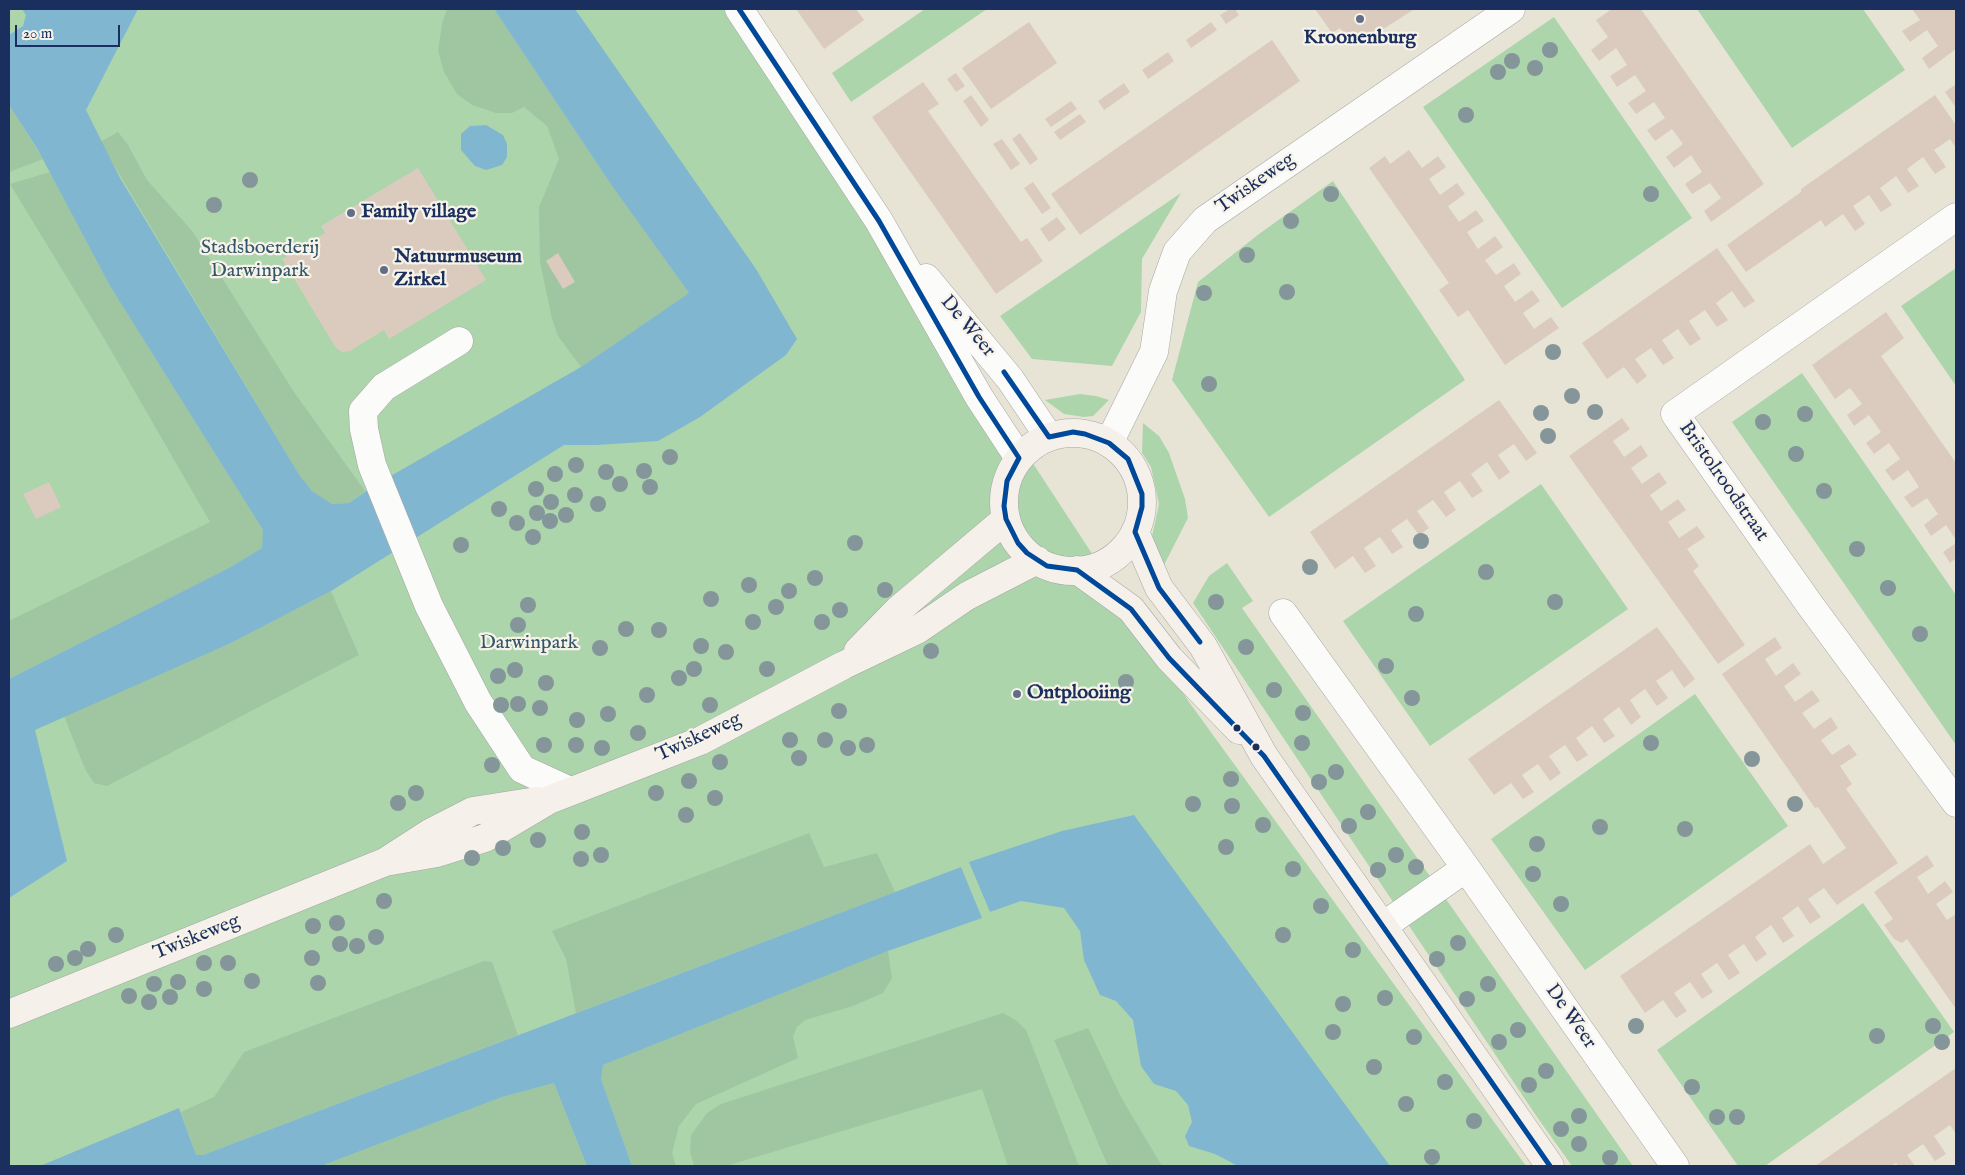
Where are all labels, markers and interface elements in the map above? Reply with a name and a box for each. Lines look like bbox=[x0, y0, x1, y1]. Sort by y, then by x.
marker: Kroonenburg bbox=[1354, 13, 1366, 25]
scale bar bbox=[18, 15, 122, 47]
text: 20 m bbox=[23, 24, 52, 43]
place label: Kroonenburg bbox=[1304, 27, 1416, 51]
street label: Twiskeweg bbox=[1212, 148, 1300, 220]
place label: Family village bbox=[361, 201, 476, 225]
marker: Family village bbox=[345, 207, 357, 219]
park label: Stadsboerderij Darwinpark bbox=[201, 237, 319, 284]
place label: Natuurmuseum Zirkel bbox=[394, 246, 522, 293]
marker: Natuurmuseum Zirkel bbox=[378, 264, 390, 276]
street label: De Weer bbox=[934, 291, 1000, 363]
street label: Bristolroodstraat bbox=[1673, 417, 1773, 547]
park label: Darwinpark bbox=[480, 632, 578, 656]
place label: Ontplooiing bbox=[1027, 682, 1131, 706]
marker: Ontplooiing bbox=[1011, 688, 1023, 700]
street label: Twiskeweg bbox=[653, 708, 745, 768]
unlabelled marker bbox=[1232, 723, 1242, 733]
unlabelled marker bbox=[1251, 742, 1261, 752]
street label: Twiskeweg bbox=[150, 910, 244, 966]
street label: De Weer bbox=[1539, 980, 1601, 1054]

